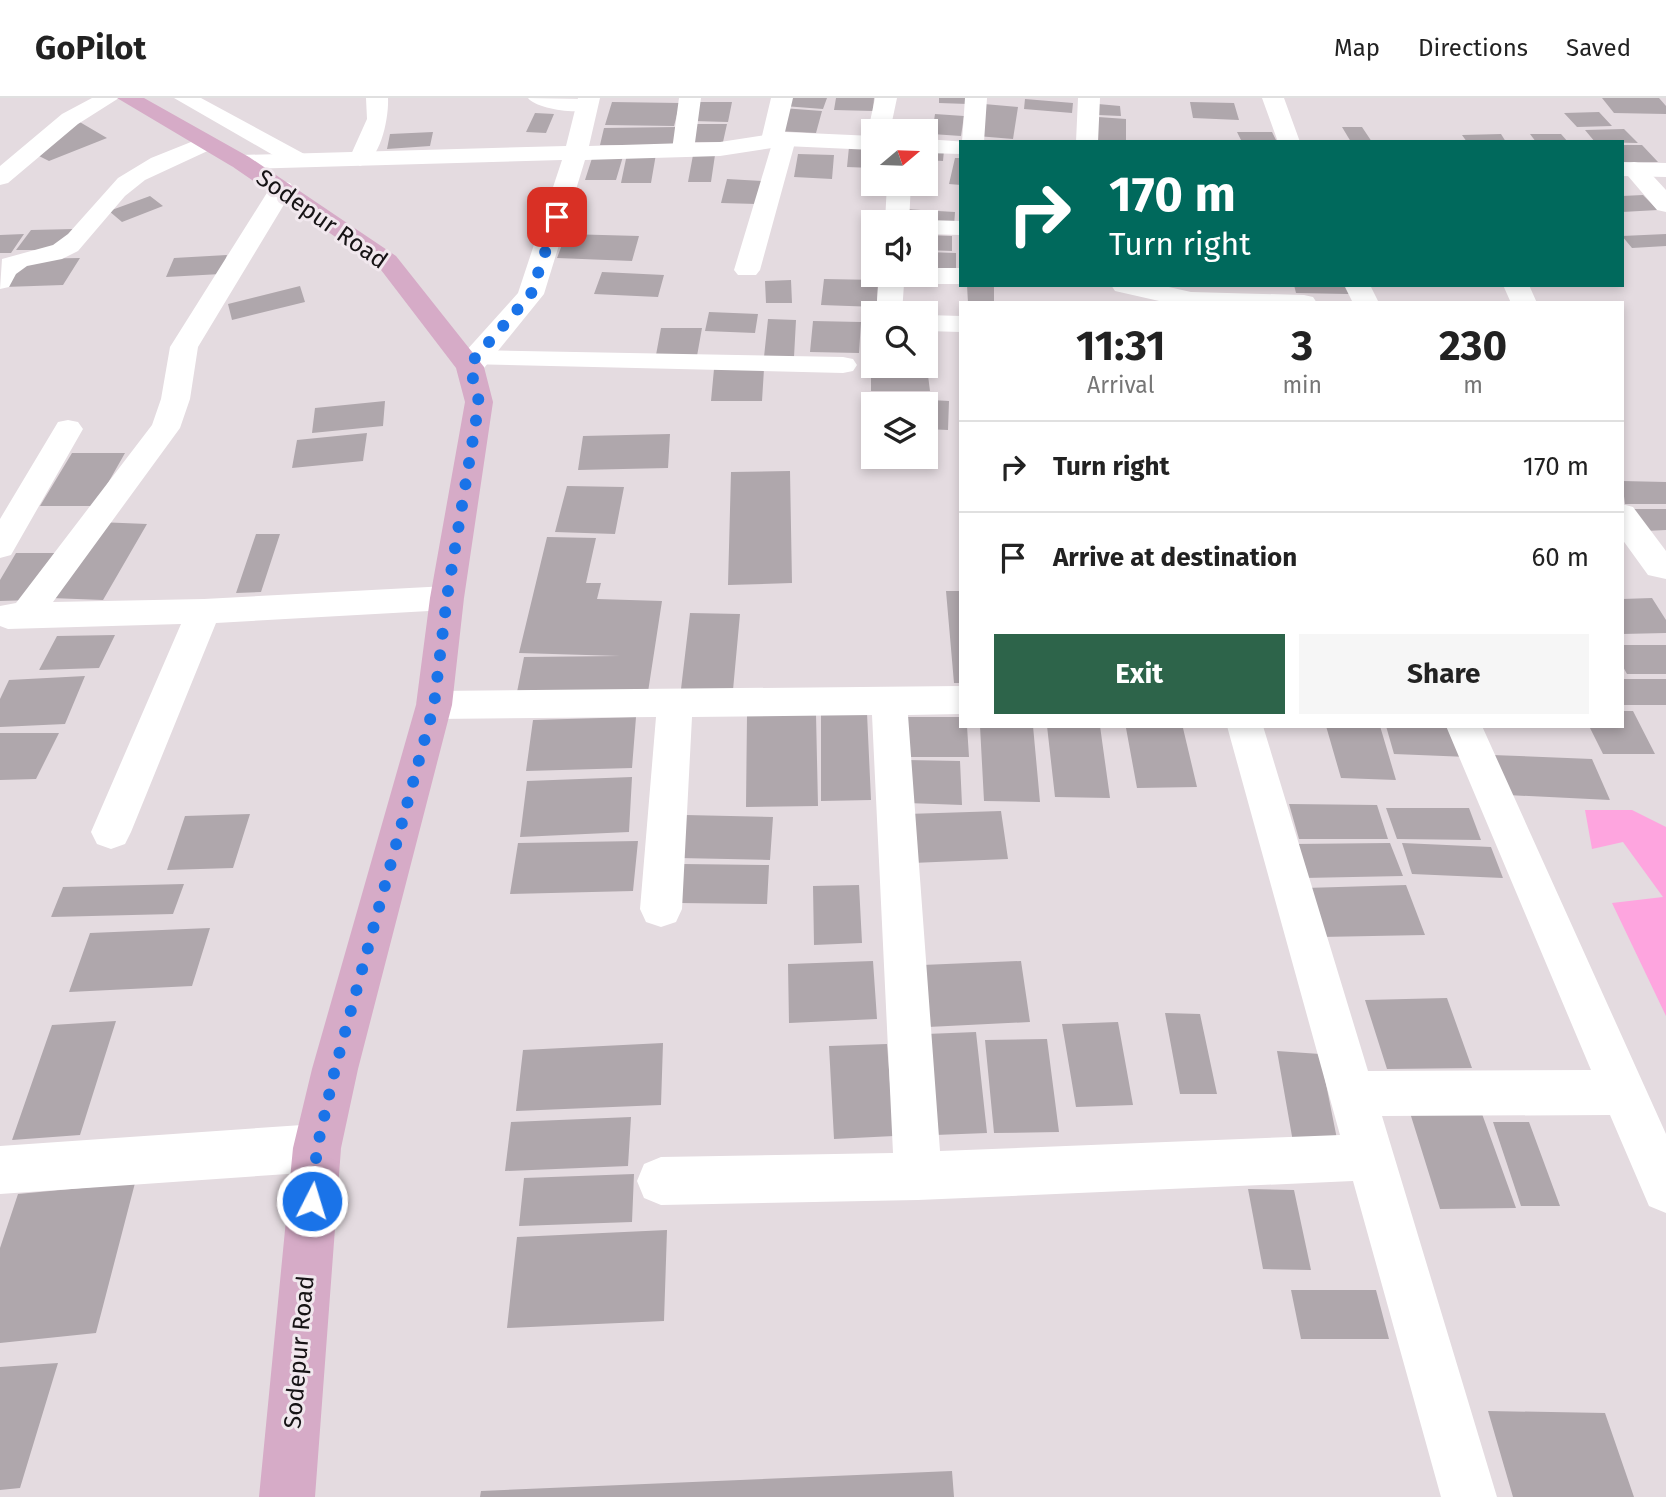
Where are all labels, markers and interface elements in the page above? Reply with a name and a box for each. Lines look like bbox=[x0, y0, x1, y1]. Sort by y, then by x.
text: GoPilot bbox=[35, 28, 146, 68]
text: Map bbox=[1334, 34, 1380, 62]
text: Directions bbox=[1418, 34, 1528, 62]
text: Saved bbox=[1566, 34, 1631, 62]
north arrow bbox=[861, 119, 938, 196]
map controls bbox=[861, 119, 938, 469]
street label: Sodepur Road bbox=[251, 163, 393, 275]
text: 170 m bbox=[1109, 165, 1236, 224]
icon: right bbox=[994, 168, 1085, 259]
pin bbox=[527, 187, 587, 247]
icon: arrive bbox=[538, 198, 576, 236]
button: sound bbox=[861, 210, 938, 287]
text: Turn right bbox=[1109, 225, 1251, 263]
button: search bbox=[861, 301, 938, 378]
text: 11:31 bbox=[1076, 321, 1165, 371]
text: 3 bbox=[1291, 321, 1313, 371]
text: 230 bbox=[1439, 321, 1507, 371]
text: Arrival bbox=[1087, 371, 1154, 399]
text: min bbox=[1282, 371, 1322, 399]
text: m bbox=[1463, 371, 1483, 399]
button: layers bbox=[861, 392, 938, 469]
icon: right bbox=[994, 448, 1032, 486]
text: Turn right bbox=[1053, 451, 1170, 482]
text: 170 m bbox=[1523, 451, 1589, 482]
icon: arrive bbox=[994, 539, 1032, 577]
text: Arrive at destination bbox=[1053, 542, 1297, 573]
text: 60 m bbox=[1531, 542, 1589, 573]
button: Exit bbox=[994, 634, 1285, 714]
button: Share bbox=[1299, 634, 1589, 714]
position arrow bbox=[275, 1164, 349, 1238]
street label: Sodepur Road bbox=[278, 1274, 320, 1430]

